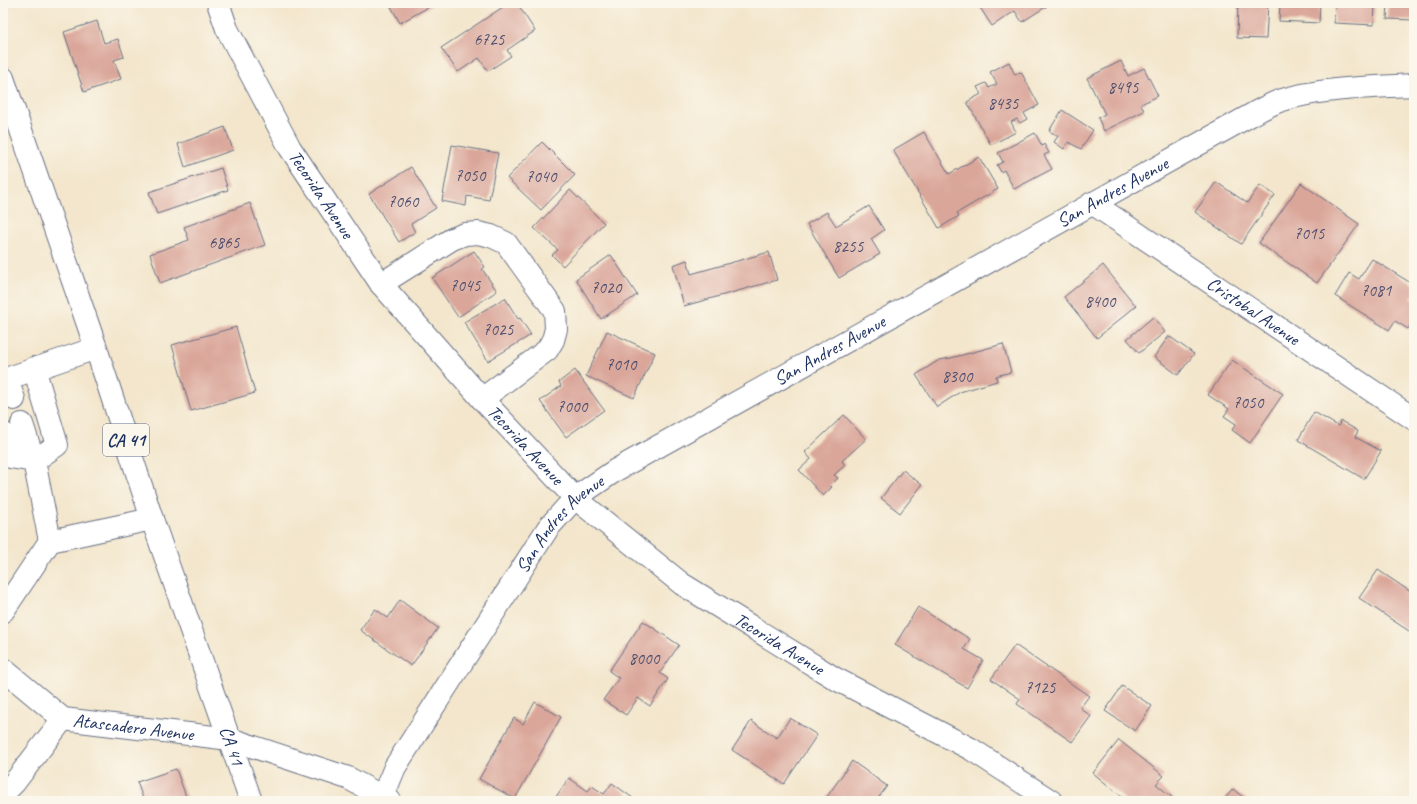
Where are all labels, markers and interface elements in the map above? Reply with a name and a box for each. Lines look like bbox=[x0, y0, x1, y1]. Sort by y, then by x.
house number: 6725 bbox=[474, 29, 506, 50]
house number: 8495 bbox=[1108, 77, 1140, 98]
house number: 8435 bbox=[988, 93, 1020, 114]
street label: Tecorida Avenue bbox=[283, 146, 360, 245]
street label: San Andres Avenue bbox=[1053, 151, 1174, 233]
house number: 7050 bbox=[455, 165, 487, 186]
house number: 7040 bbox=[526, 166, 558, 187]
house number: 7060 bbox=[388, 191, 420, 212]
house number: 7015 bbox=[1294, 223, 1326, 244]
house number: 6865 bbox=[209, 232, 241, 253]
house number: 8255 bbox=[833, 236, 865, 257]
street label: Cristobal Avenue bbox=[1202, 271, 1306, 352]
house number: 7045 bbox=[450, 275, 482, 296]
house number: 7020 bbox=[591, 277, 623, 298]
house number: 7081 bbox=[1361, 280, 1393, 301]
house number: 8400 bbox=[1085, 291, 1117, 312]
street label: San Andres Avenue bbox=[770, 309, 891, 391]
house number: 7025 bbox=[483, 319, 515, 340]
house number: 7010 bbox=[606, 354, 638, 375]
house number: 8300 bbox=[942, 366, 974, 387]
house number: 7050 bbox=[1233, 392, 1265, 413]
house number: 7000 bbox=[557, 396, 589, 417]
street label: Tecorida Avenue bbox=[482, 400, 570, 491]
road number: CA 41 bbox=[103, 424, 149, 456]
street label: San Andres Avenue bbox=[510, 469, 610, 578]
street label: Tecorida Avenue bbox=[730, 607, 830, 682]
house number: 8000 bbox=[629, 648, 661, 669]
house number: 7125 bbox=[1025, 677, 1057, 698]
street label: Atascadero Avenue bbox=[72, 708, 197, 747]
street label: CA 41 bbox=[214, 723, 250, 770]

